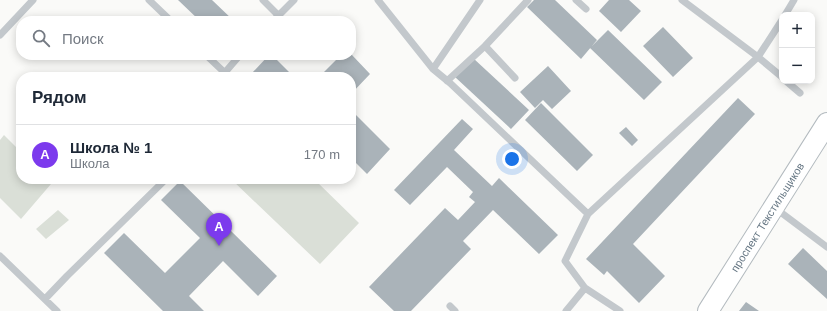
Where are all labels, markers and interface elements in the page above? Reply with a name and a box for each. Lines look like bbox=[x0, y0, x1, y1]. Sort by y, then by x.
map controls bbox=[779, 12, 815, 84]
button: + bbox=[779, 12, 815, 48]
search box bbox=[16, 16, 356, 60]
icon: search bbox=[30, 27, 52, 49]
text: Поиск bbox=[62, 30, 104, 47]
button: − bbox=[779, 48, 815, 84]
text: Рядом bbox=[32, 88, 87, 107]
text: Школа № 1 bbox=[70, 139, 152, 156]
text: A bbox=[40, 147, 50, 162]
text: 170 m bbox=[304, 147, 340, 162]
your location bbox=[502, 149, 522, 169]
text: Школа bbox=[70, 156, 110, 171]
street label: проспект Текстильщиков bbox=[728, 160, 806, 274]
pin: A bbox=[206, 213, 232, 246]

